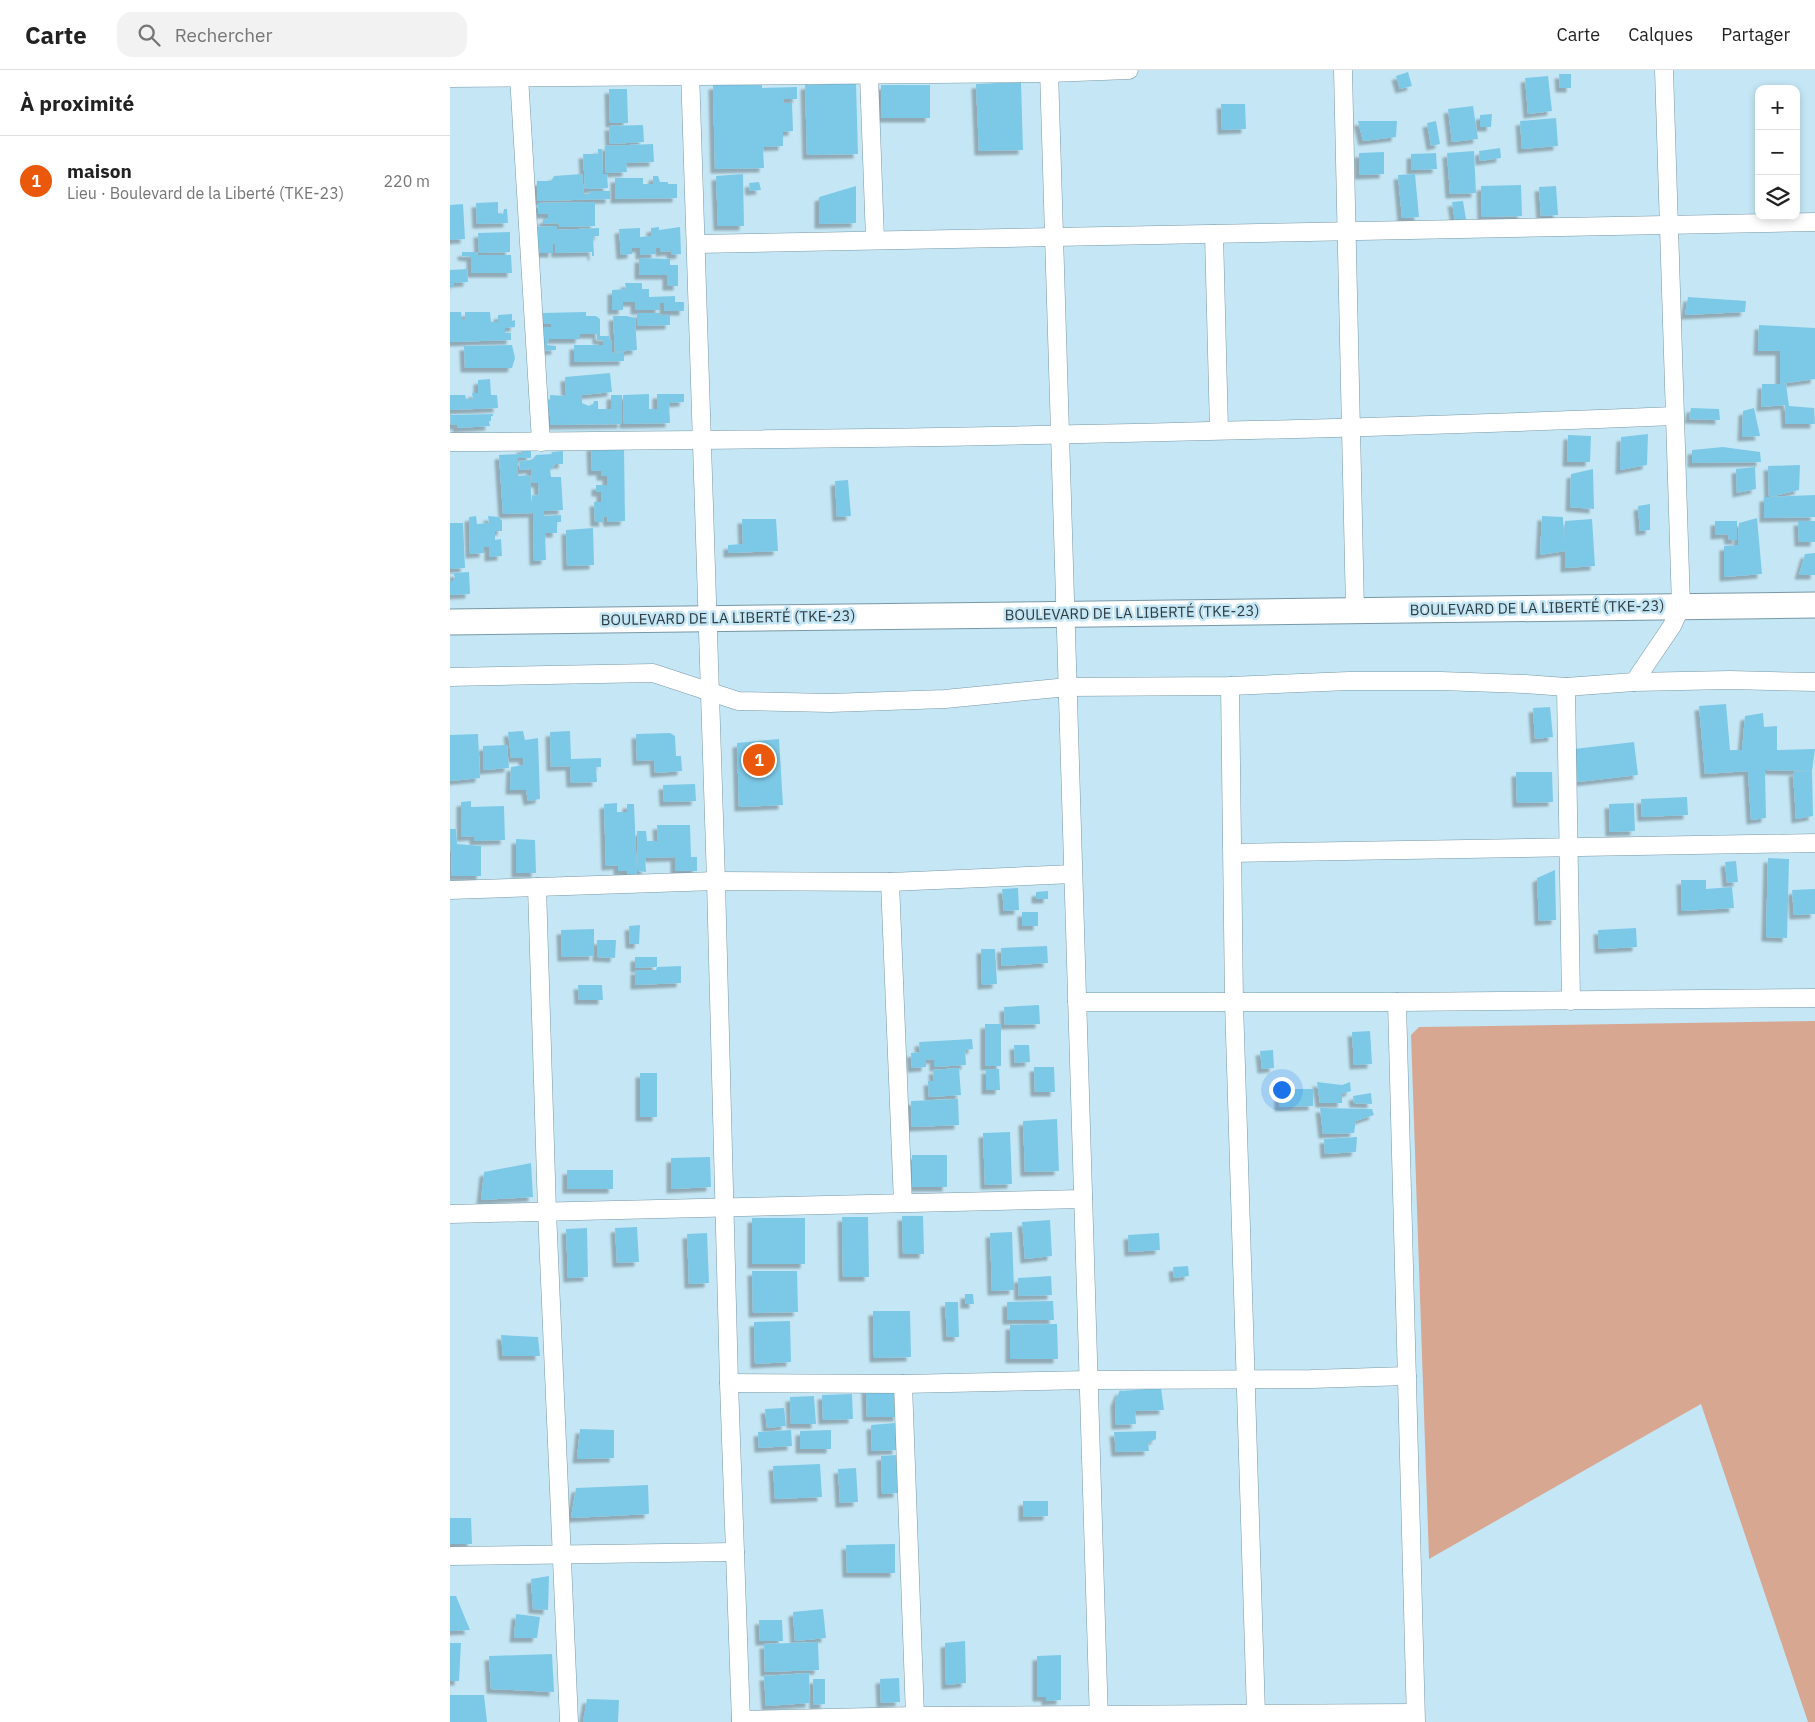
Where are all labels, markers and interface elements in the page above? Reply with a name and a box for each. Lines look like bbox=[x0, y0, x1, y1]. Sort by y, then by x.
search box bbox=[117, 12, 467, 57]
text: Carte bbox=[25, 19, 87, 51]
icon: search bbox=[135, 21, 163, 49]
text: Rechercher bbox=[175, 23, 272, 47]
text: Carte bbox=[1557, 23, 1600, 46]
text: Calques bbox=[1628, 23, 1693, 46]
text: Partager bbox=[1721, 23, 1790, 46]
map controls bbox=[1755, 85, 1800, 220]
button: + bbox=[1755, 85, 1800, 130]
text: À proximité bbox=[20, 89, 134, 117]
button: − bbox=[1755, 130, 1800, 175]
text: maison bbox=[67, 159, 132, 183]
text: 1 bbox=[31, 171, 41, 191]
text: 220 m bbox=[383, 171, 430, 191]
button: layers bbox=[1755, 175, 1800, 220]
text: Lieu · Boulevard de la Liberté (TKE-23) bbox=[67, 183, 344, 203]
street label: BOULEVARD DE LA LIBERTÉ (TKE-23) bbox=[1410, 596, 1664, 619]
street label: BOULEVARD DE LA LIBERTÉ (TKE-23) bbox=[1005, 601, 1259, 624]
street label: BOULEVARD DE LA LIBERTÉ (TKE-23) bbox=[601, 606, 855, 629]
pin: 1 bbox=[743, 741, 775, 779]
your location bbox=[1269, 1077, 1295, 1103]

